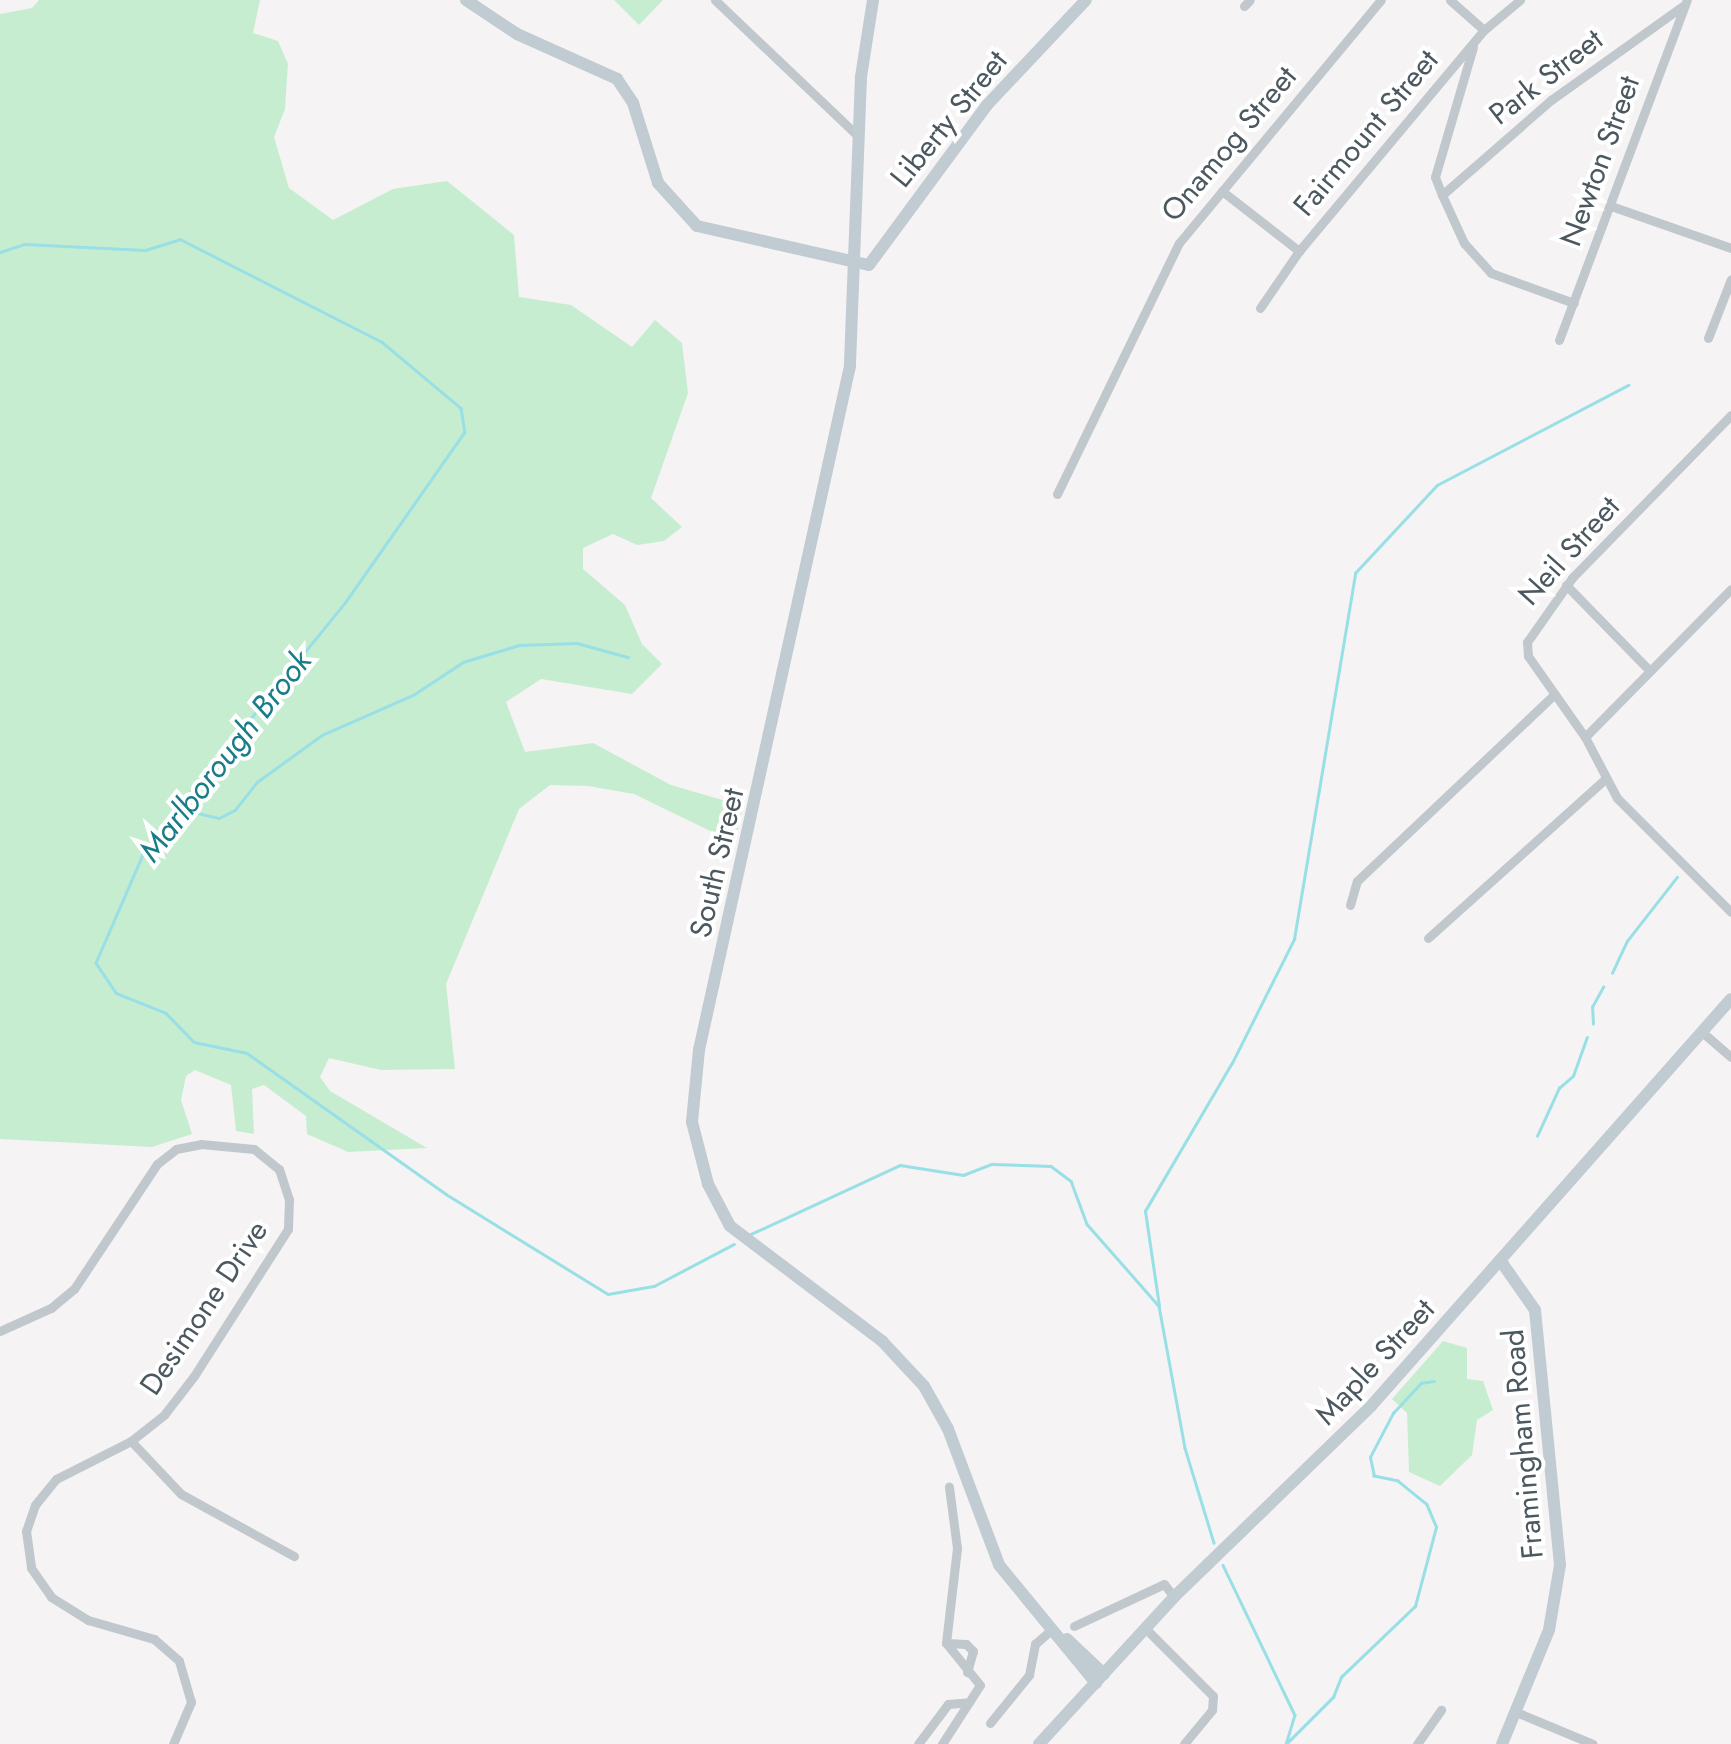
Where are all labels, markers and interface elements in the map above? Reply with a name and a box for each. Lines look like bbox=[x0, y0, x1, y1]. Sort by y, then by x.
street label: Park Street bbox=[1482, 22, 1610, 132]
street label: Fairmount Street bbox=[1286, 43, 1446, 223]
street label: Liberty Street bbox=[883, 44, 1015, 194]
street label: Onamog Street bbox=[1154, 59, 1304, 229]
street label: Newton Street bbox=[1553, 71, 1647, 251]
street label: Neil Street bbox=[1511, 489, 1627, 613]
water label: Marlborough Brook bbox=[131, 643, 319, 869]
street label: South Street bbox=[682, 785, 752, 941]
street label: Desimone Drive bbox=[132, 1214, 276, 1402]
street label: Maple Street bbox=[1308, 1292, 1442, 1432]
street label: Framingham Road bbox=[1495, 1328, 1551, 1560]

